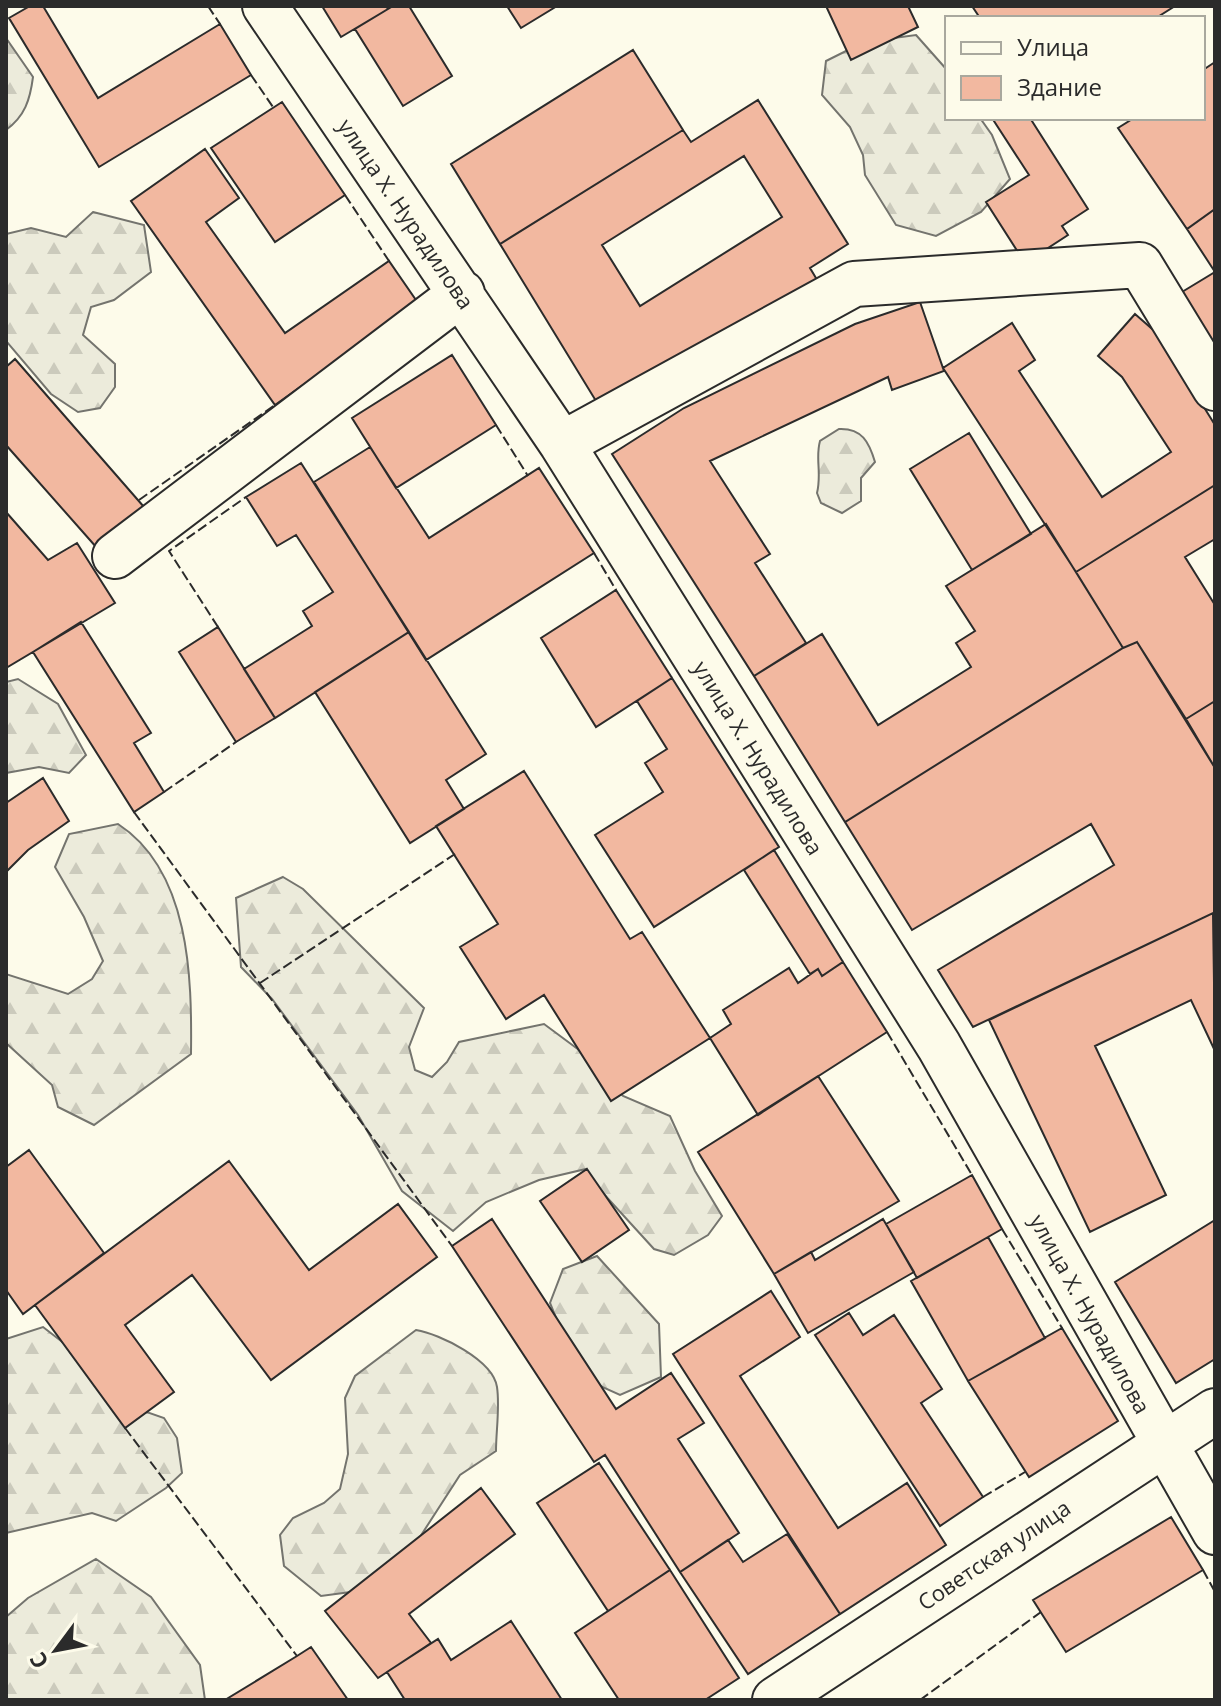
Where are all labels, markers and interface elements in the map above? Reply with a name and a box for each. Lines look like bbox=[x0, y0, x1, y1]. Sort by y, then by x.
legend bbox=[945, 16, 1205, 120]
text: Улица bbox=[1017, 30, 1089, 63]
text: Здание bbox=[1017, 70, 1102, 103]
street label: улица Х. Нурадилова bbox=[332, 112, 482, 315]
street label: улица Х. Нурадилова bbox=[687, 655, 831, 860]
street label: улица Х. Нурадилова bbox=[1024, 1208, 1158, 1419]
street label: Советская улица bbox=[911, 1492, 1076, 1616]
north arrow bbox=[16, 1610, 96, 1690]
text: С bbox=[22, 1647, 55, 1675]

